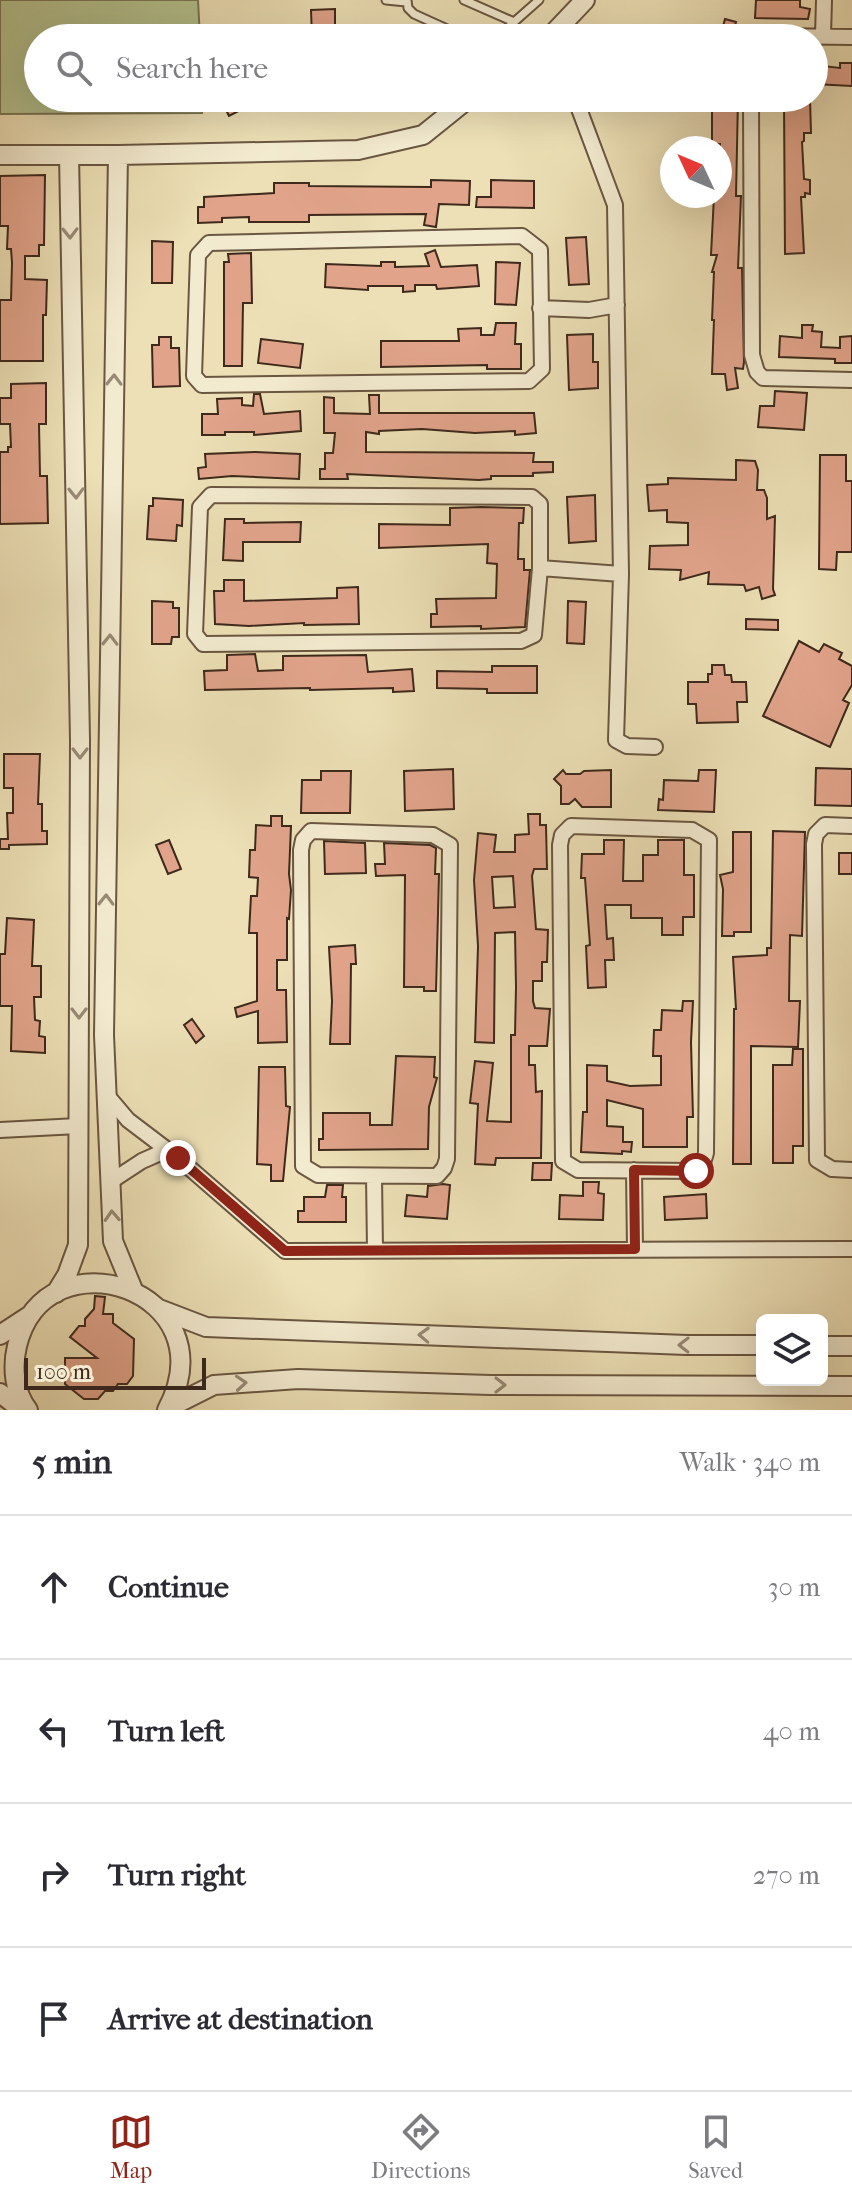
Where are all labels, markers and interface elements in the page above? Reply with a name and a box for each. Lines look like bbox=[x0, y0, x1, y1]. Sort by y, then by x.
search box bbox=[24, 24, 828, 112]
icon: search bbox=[52, 46, 96, 90]
text: Search here bbox=[116, 51, 268, 86]
north arrow bbox=[660, 136, 732, 208]
one-way arrow bbox=[62, 227, 79, 240]
one-way arrow bbox=[106, 373, 123, 386]
one-way arrow bbox=[67, 487, 84, 500]
one-way arrow bbox=[101, 633, 119, 646]
one-way arrow bbox=[71, 747, 89, 760]
one-way arrow bbox=[97, 893, 115, 906]
one-way arrow bbox=[70, 1007, 88, 1020]
route end bbox=[160, 1140, 196, 1176]
route start bbox=[678, 1153, 714, 1189]
one-way arrow bbox=[103, 1209, 120, 1222]
map controls bbox=[756, 1314, 828, 1386]
button: layers bbox=[756, 1314, 828, 1386]
one-way arrow bbox=[417, 1327, 430, 1344]
one-way arrow bbox=[677, 1336, 690, 1353]
scale bar bbox=[24, 1354, 206, 1390]
text: 100 m bbox=[36, 1359, 91, 1385]
one-way arrow bbox=[235, 1375, 248, 1392]
one-way arrow bbox=[494, 1376, 507, 1394]
text: 5 min bbox=[32, 1442, 112, 1482]
text: Walk · 340 m bbox=[680, 1447, 820, 1478]
icon: ahead bbox=[32, 1565, 76, 1609]
text: Continue bbox=[108, 1570, 229, 1605]
text: 30 m bbox=[768, 1572, 820, 1603]
icon: left bbox=[32, 1709, 76, 1753]
text: Turn left bbox=[108, 1714, 225, 1749]
text: 40 m bbox=[763, 1716, 820, 1747]
icon: right bbox=[32, 1853, 76, 1897]
text: Turn right bbox=[108, 1858, 246, 1893]
text: 270 m bbox=[753, 1860, 820, 1891]
icon: arrive bbox=[32, 1997, 76, 2041]
text: Arrive at destination bbox=[108, 2002, 373, 2037]
tab: Map bbox=[109, 2110, 153, 2184]
tab: Directions bbox=[371, 2110, 470, 2184]
tab: Saved bbox=[688, 2110, 743, 2184]

